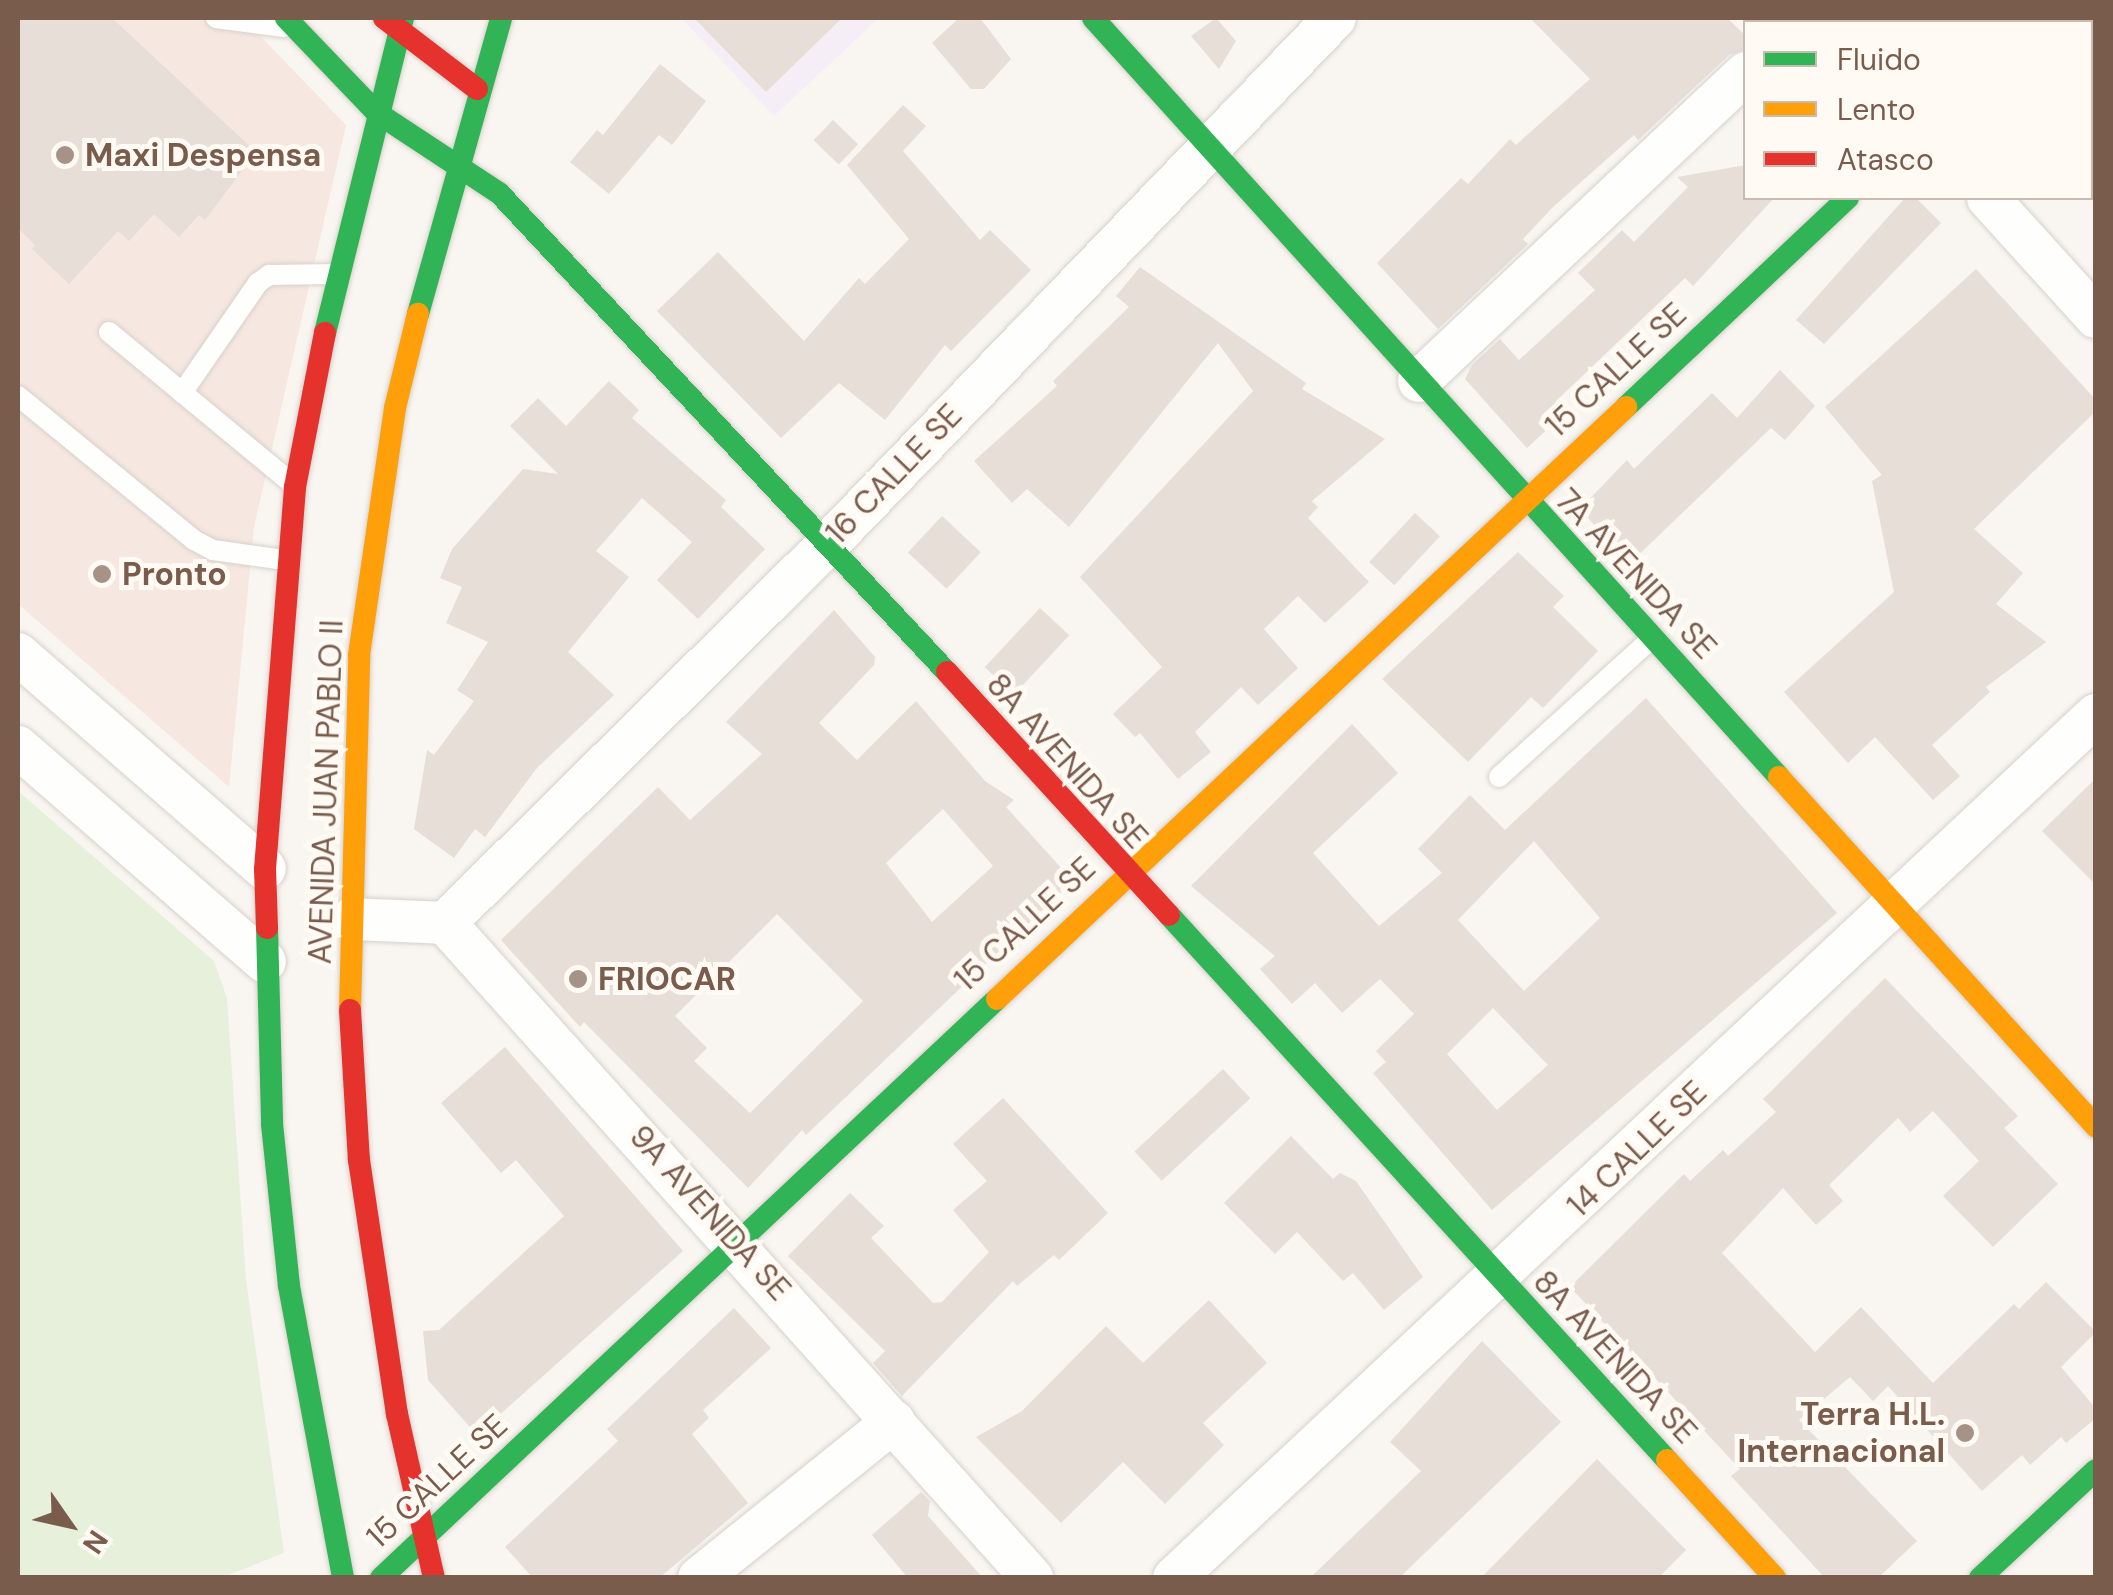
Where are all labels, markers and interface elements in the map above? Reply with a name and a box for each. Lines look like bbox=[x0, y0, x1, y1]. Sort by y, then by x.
legend bbox=[1743, 20, 2093, 200]
text: Fluido bbox=[1837, 40, 1921, 79]
text: Lento bbox=[1837, 90, 1916, 129]
place label: Maxi Despensa bbox=[85, 136, 321, 174]
text: Atasco bbox=[1837, 140, 1934, 179]
marker: Maxi Despensa bbox=[54, 144, 76, 166]
street label: 15 CALLE SE bbox=[1538, 295, 1694, 445]
street label: 16 CALLE SE bbox=[818, 396, 970, 552]
street label: 7A AVENIDA SE bbox=[1548, 481, 1724, 667]
place label: Pronto bbox=[122, 555, 227, 593]
marker: Pronto bbox=[91, 563, 113, 585]
street label: AVENIDA JUAN PABLO II bbox=[301, 619, 351, 965]
street label: 8A AVENIDA SE bbox=[978, 666, 1156, 856]
street label: 15 CALLE SE bbox=[947, 849, 1103, 999]
place label: FRIOCAR bbox=[598, 960, 736, 998]
marker: FRIOCAR bbox=[567, 968, 589, 990]
street label: 14 CALLE SE bbox=[1559, 1073, 1715, 1225]
street label: 9A AVENIDA SE bbox=[621, 1118, 799, 1308]
street label: 8A AVENIDA SE bbox=[1525, 1263, 1705, 1451]
place label: Terra H.L. Internacional bbox=[1738, 1396, 1945, 1471]
street label: 15 CALLE SE bbox=[359, 1406, 515, 1556]
marker: Terra H.L. Internacional bbox=[1954, 1422, 1976, 1444]
north arrow bbox=[20, 1475, 120, 1575]
text: N bbox=[74, 1523, 116, 1561]

